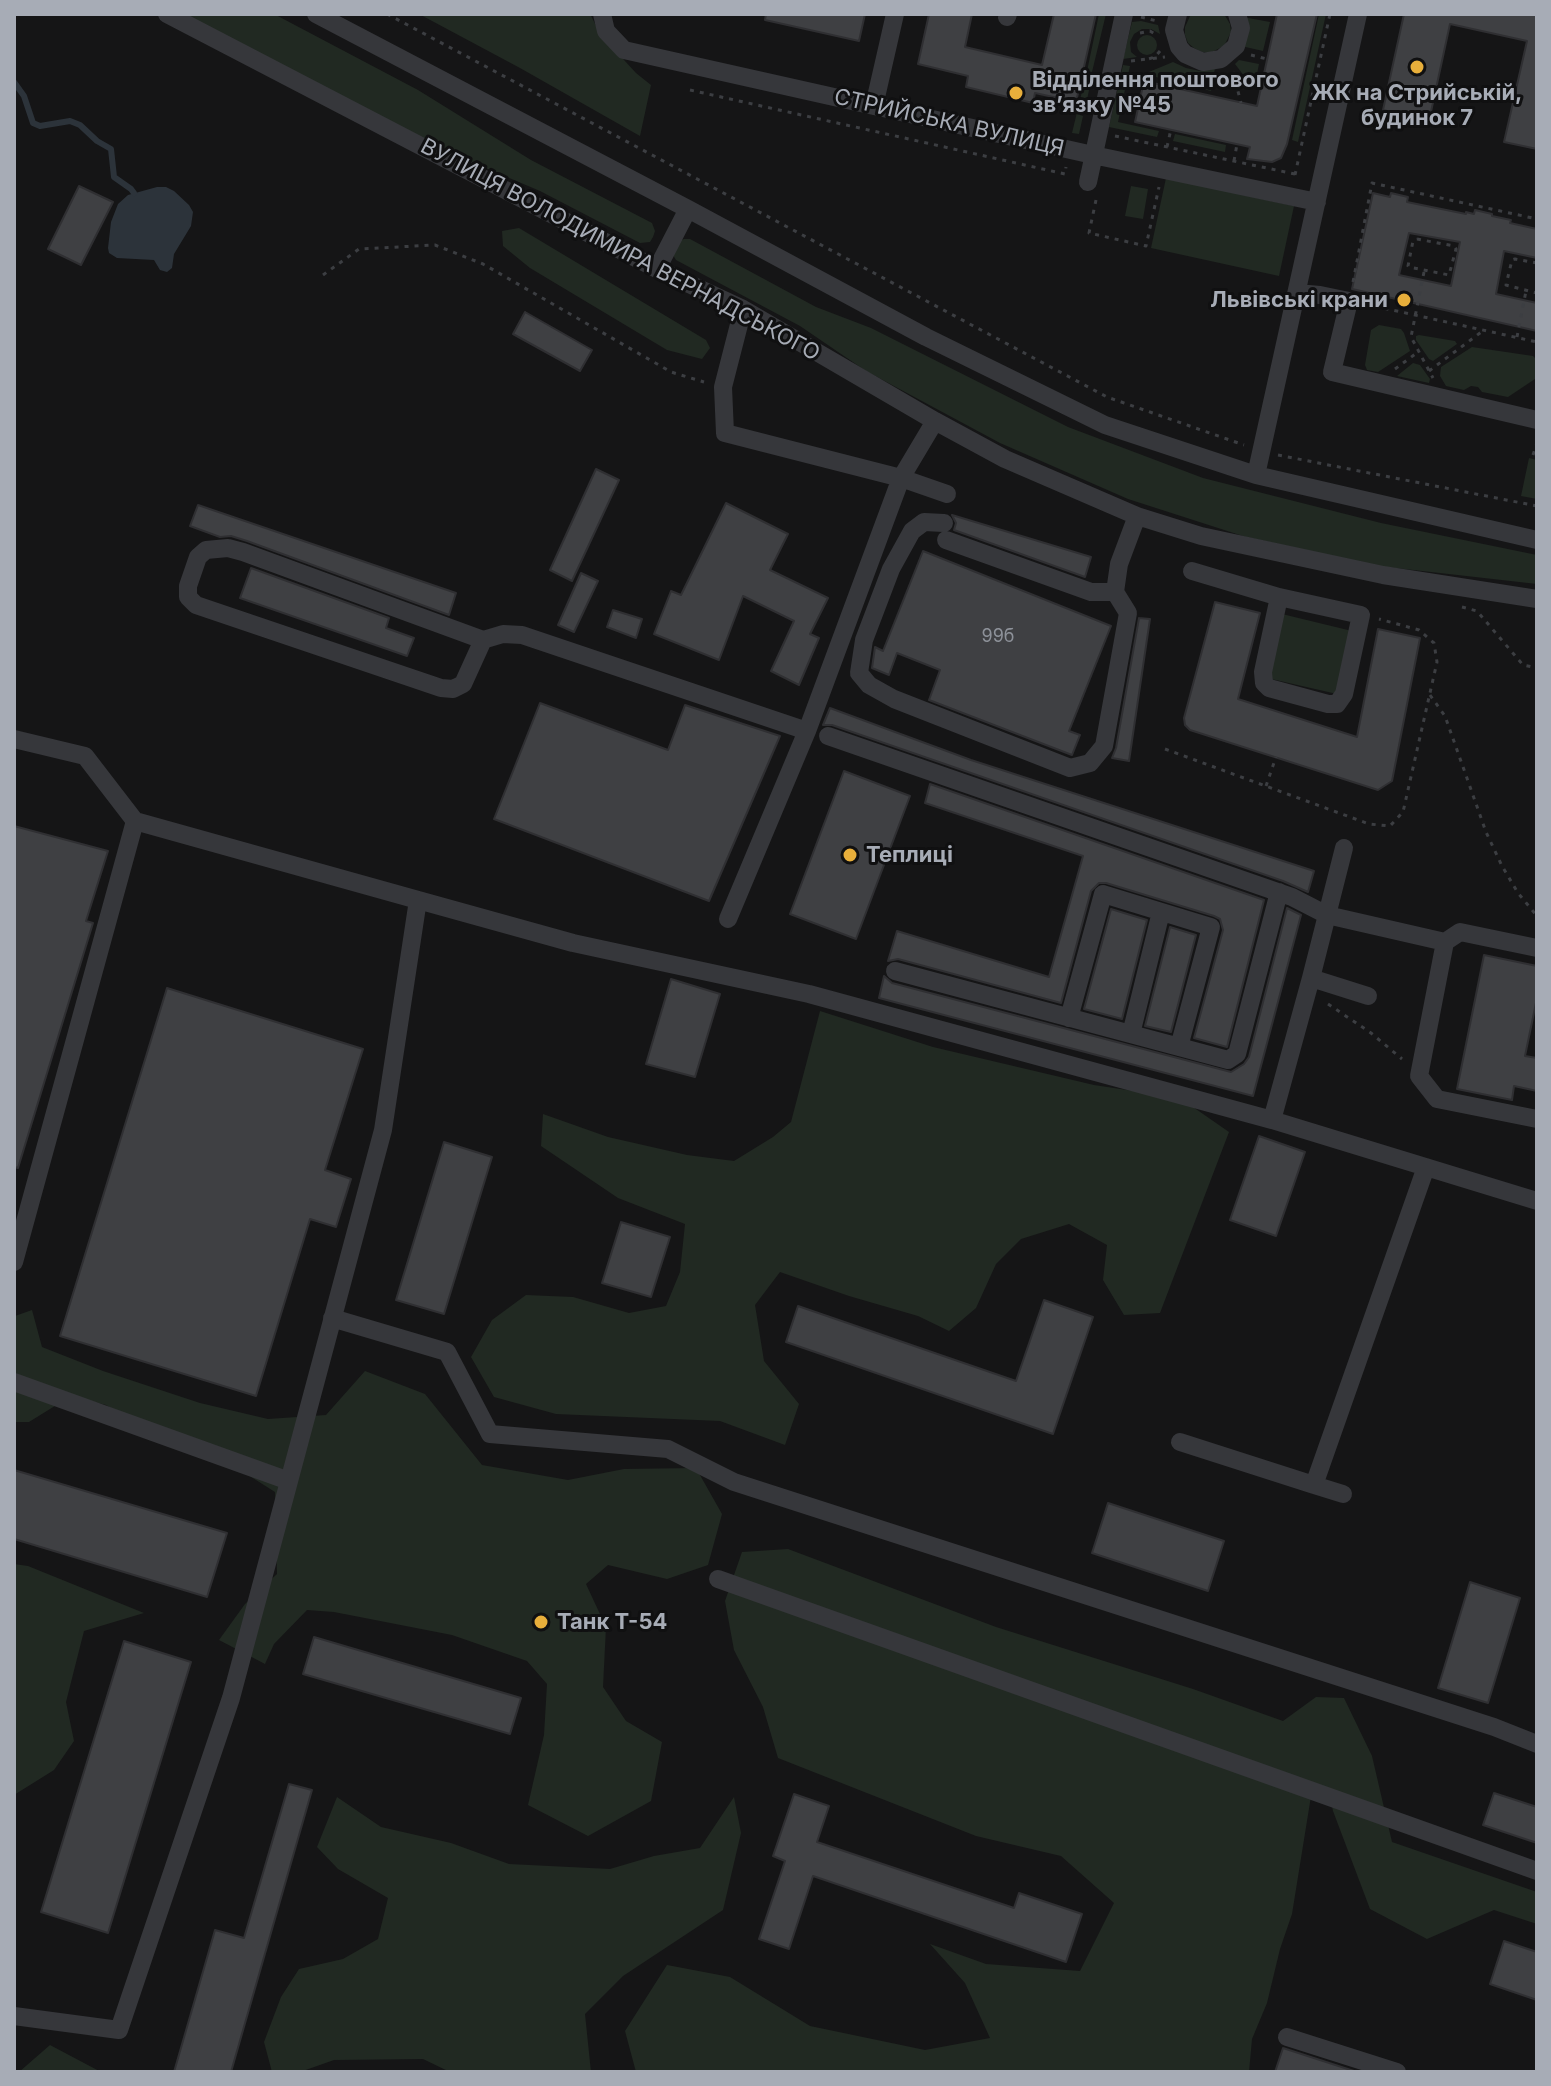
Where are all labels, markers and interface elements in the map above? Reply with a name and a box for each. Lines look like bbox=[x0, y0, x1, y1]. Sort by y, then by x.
marker: ЖК на Стрийській, будинок 7 bbox=[1408, 58, 1426, 76]
place label: Відділення поштового зв’язку №45 bbox=[1032, 67, 1279, 118]
place label: ЖК на Стрийській, будинок 7 bbox=[1312, 80, 1522, 132]
street label: СТРИЙСЬКА ВУЛИЦЯ bbox=[831, 84, 1067, 162]
marker: Відділення поштового зв’язку №45 bbox=[1007, 84, 1025, 102]
street label: ВУЛИЦЯ ВОЛОДИМИРА ВЕРНАДСЬКОГО bbox=[416, 133, 824, 367]
place label: Львівські крани bbox=[1210, 287, 1388, 313]
marker: Львівські крани bbox=[1395, 291, 1413, 309]
house number: 99б bbox=[982, 626, 1014, 648]
place label: Теплиці bbox=[866, 842, 953, 868]
marker: Теплиці bbox=[841, 846, 859, 864]
place label: Танк Т-54 bbox=[557, 1609, 667, 1635]
marker: Танк Т-54 bbox=[532, 1613, 550, 1631]

